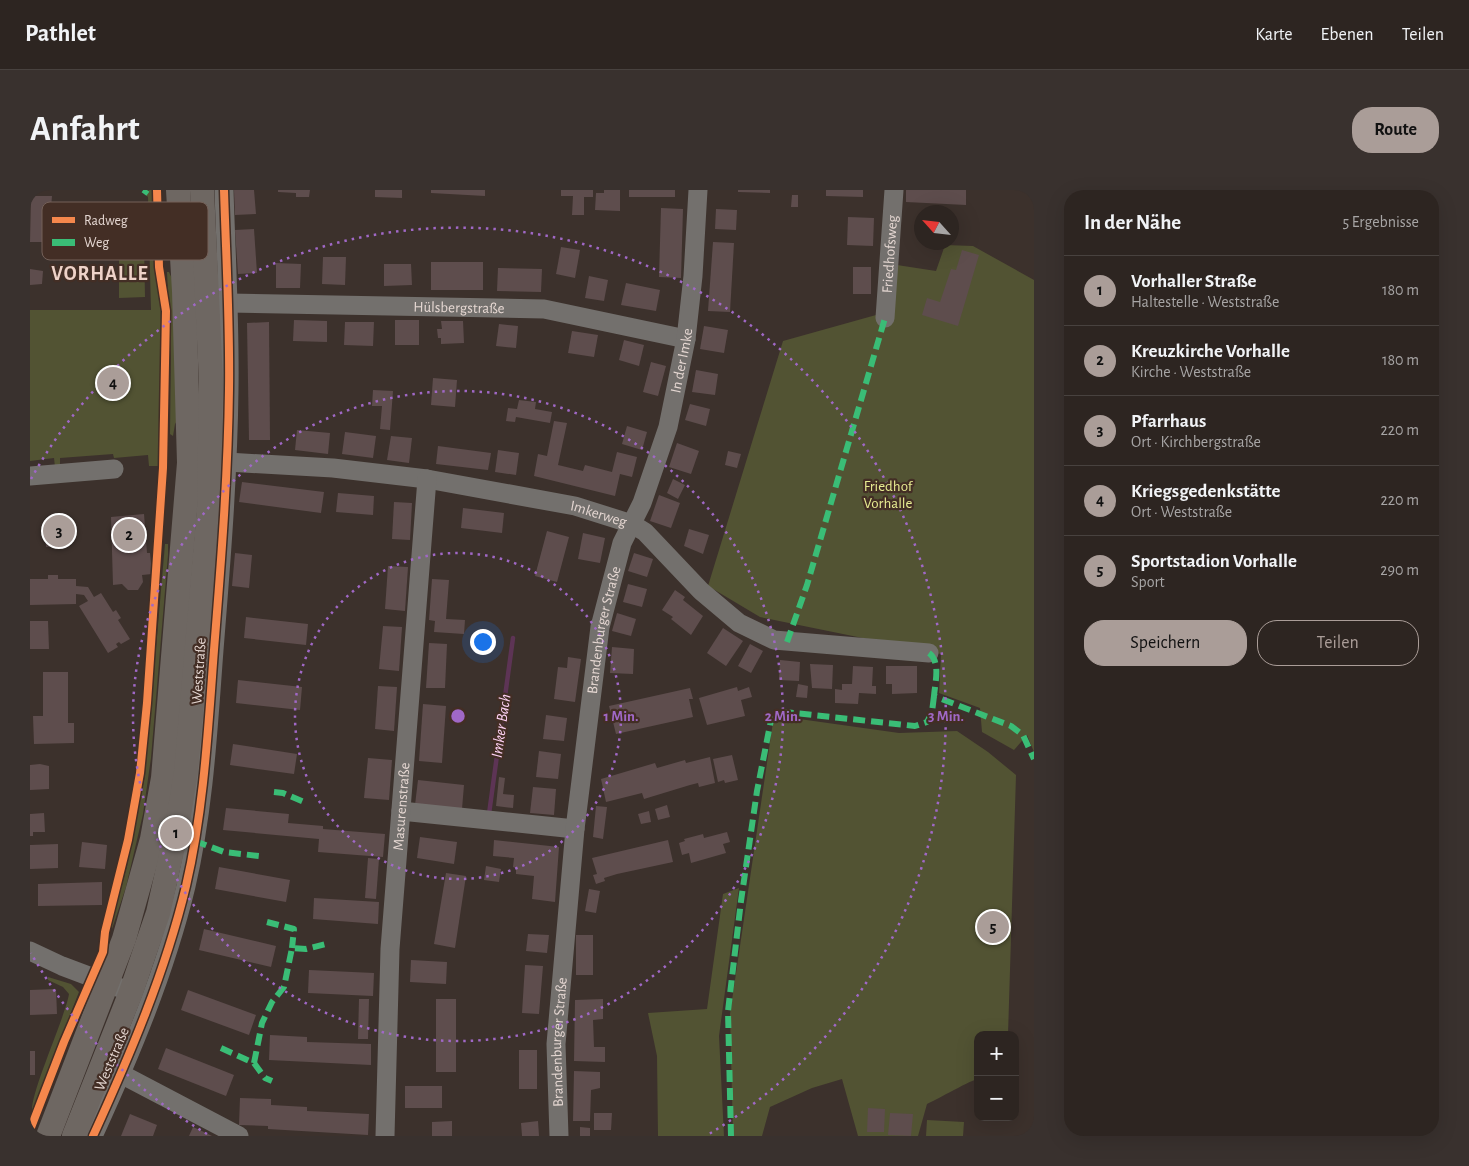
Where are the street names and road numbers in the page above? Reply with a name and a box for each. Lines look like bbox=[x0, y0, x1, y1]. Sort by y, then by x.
street label: Friedhofsweg bbox=[879, 214, 900, 294]
street label: Hülsbergstraße bbox=[413, 299, 505, 316]
street label: In der Imke bbox=[668, 327, 695, 394]
street label: Imkerweg bbox=[569, 498, 629, 530]
street label: Brandenburger Straße bbox=[584, 564, 623, 695]
street label: Weststraße bbox=[189, 637, 209, 705]
street label: Masurenstraße bbox=[390, 762, 412, 851]
street label: Brandenburger Straße bbox=[548, 977, 569, 1107]
street label: Weststraße bbox=[92, 1025, 132, 1093]

